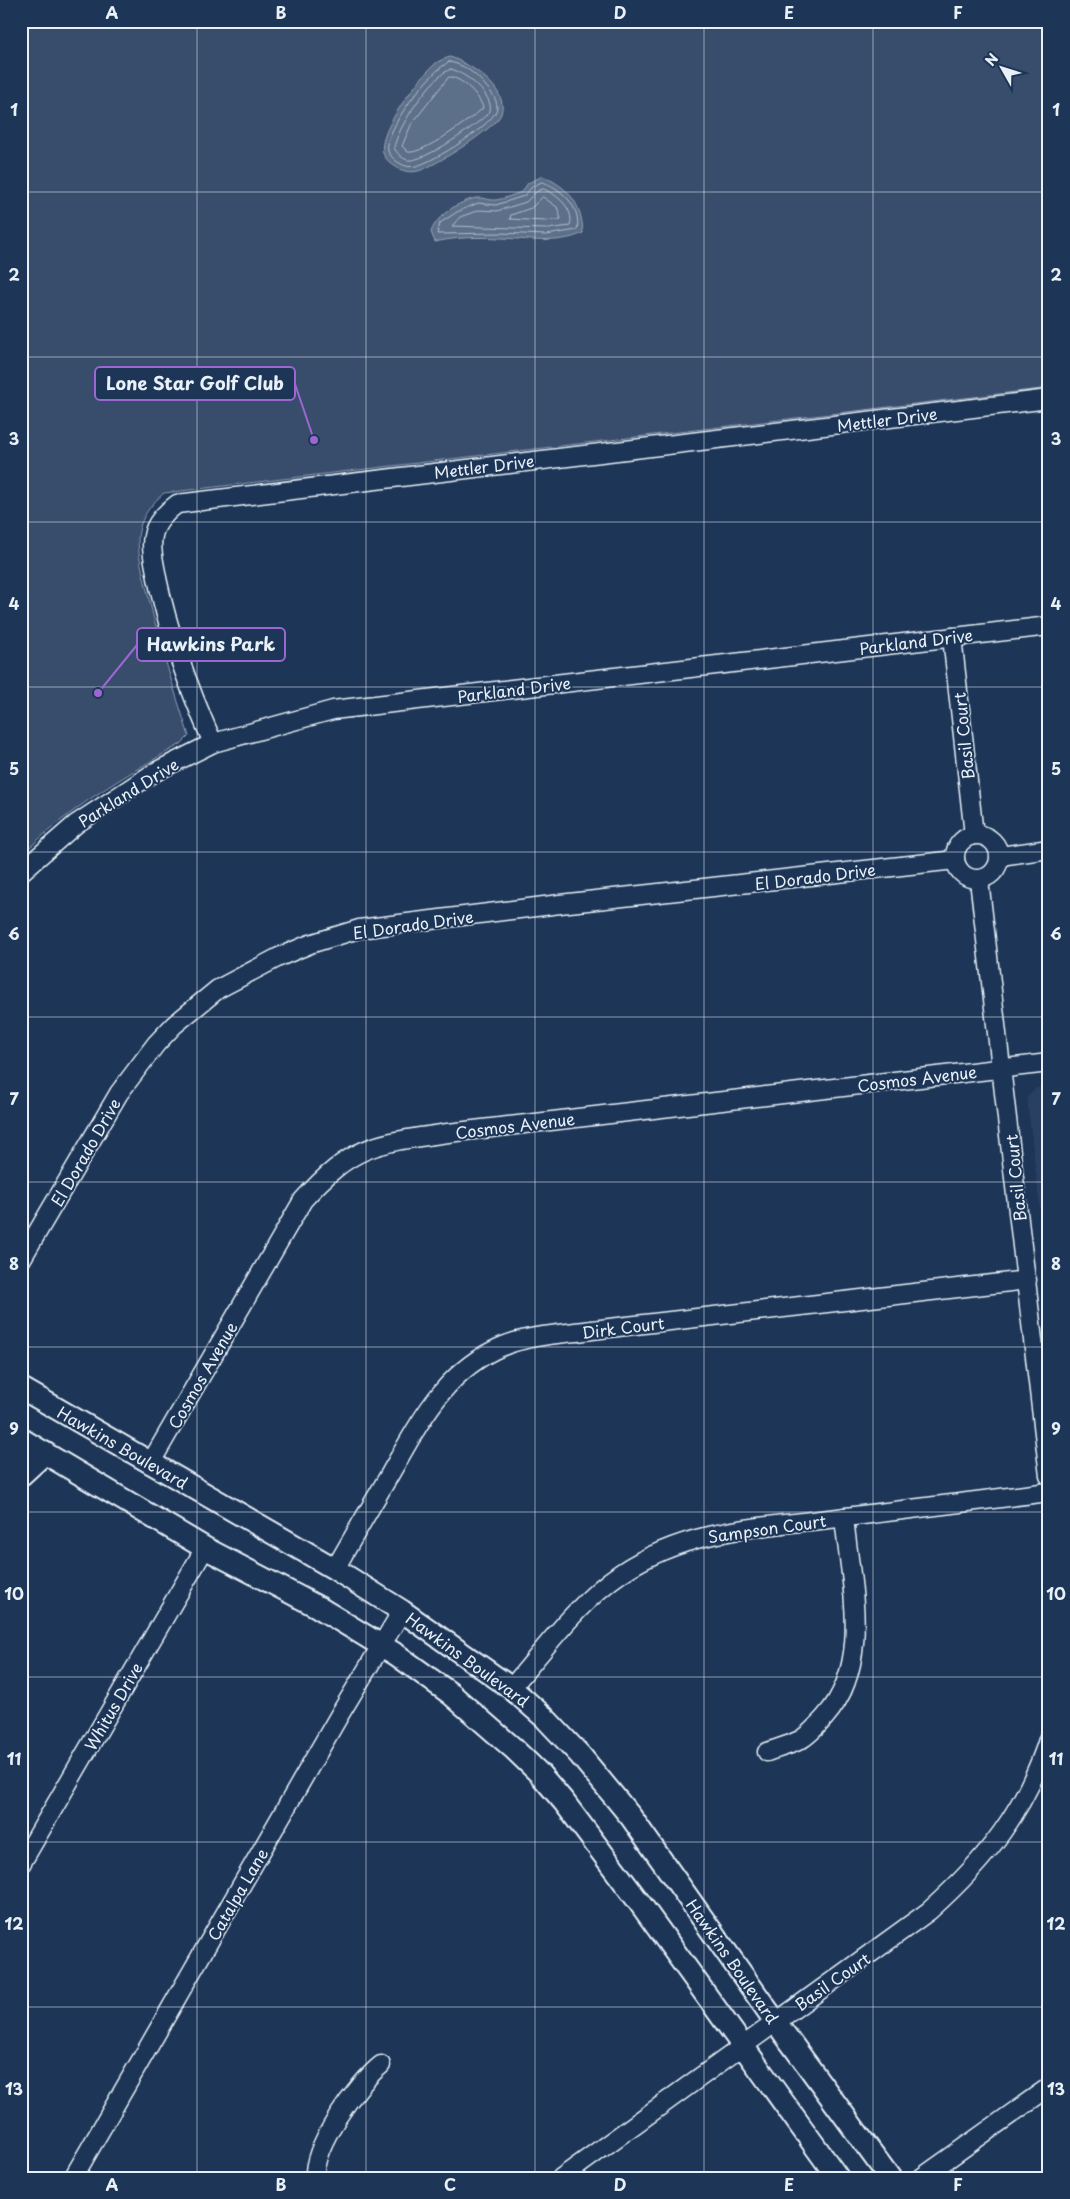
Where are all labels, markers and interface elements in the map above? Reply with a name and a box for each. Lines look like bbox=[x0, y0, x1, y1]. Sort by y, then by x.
text: A bbox=[106, 0, 119, 24]
text: B bbox=[276, 0, 287, 24]
text: C bbox=[444, 0, 456, 24]
text: D bbox=[614, 0, 626, 24]
text: E bbox=[784, 0, 794, 24]
text: F bbox=[953, 0, 963, 24]
north arrow bbox=[978, 42, 1028, 92]
text: N bbox=[980, 49, 1003, 70]
text: 1 bbox=[10, 97, 18, 121]
text: 1 bbox=[1052, 97, 1060, 121]
text: 2 bbox=[8, 262, 20, 286]
text: 2 bbox=[1050, 262, 1062, 286]
callout: Lone Star Golf Club bbox=[95, 367, 295, 400]
text: Lone Star Golf Club bbox=[106, 369, 284, 396]
street label: Mettler Drive bbox=[836, 401, 938, 437]
text: 3 bbox=[9, 426, 19, 450]
text: 3 bbox=[1051, 426, 1061, 450]
street label: Mettler Drive bbox=[433, 448, 535, 484]
text: 4 bbox=[9, 591, 20, 615]
text: 4 bbox=[1051, 591, 1062, 615]
street label: Parkland Drive bbox=[858, 622, 974, 660]
callout: Hawkins Park bbox=[137, 628, 285, 661]
text: Hawkins Park bbox=[147, 630, 275, 657]
street label: Parkland Drive bbox=[456, 670, 572, 708]
street label: Basil Court bbox=[946, 691, 980, 781]
street label: Parkland Drive bbox=[73, 752, 183, 832]
text: 5 bbox=[9, 756, 19, 780]
text: 5 bbox=[1051, 756, 1061, 780]
street label: El Dorado Drive bbox=[753, 857, 877, 895]
street label: El Dorado Drive bbox=[351, 904, 475, 944]
text: 6 bbox=[8, 921, 20, 945]
text: 6 bbox=[1050, 921, 1062, 945]
street label: Cosmos Avenue bbox=[856, 1059, 978, 1097]
text: 7 bbox=[9, 1086, 19, 1110]
text: 7 bbox=[1051, 1086, 1061, 1110]
street label: El Dorado Drive bbox=[44, 1093, 126, 1211]
street label: Cosmos Avenue bbox=[454, 1106, 576, 1144]
street label: Basil Court bbox=[998, 1133, 1032, 1223]
text: 8 bbox=[9, 1251, 19, 1275]
text: 8 bbox=[1051, 1251, 1061, 1275]
street label: Dirk Court bbox=[580, 1310, 666, 1344]
street label: Cosmos Avenue bbox=[162, 1317, 243, 1433]
street label: Hawkins Boulevard bbox=[53, 1400, 193, 1494]
text: 9 bbox=[9, 1416, 19, 1440]
text: 9 bbox=[1051, 1416, 1061, 1440]
street label: Sampson Court bbox=[706, 1508, 828, 1548]
text: 10 bbox=[4, 1581, 24, 1605]
text: 10 bbox=[1046, 1581, 1066, 1605]
street label: Hawkins Boulevard bbox=[401, 1606, 535, 1712]
street label: Whitus Drive bbox=[78, 1658, 148, 1754]
text: 11 bbox=[7, 1746, 21, 1770]
text: 11 bbox=[1049, 1746, 1063, 1770]
street label: Catalpa Lane bbox=[201, 1843, 273, 1945]
street label: Hawkins Boulevard bbox=[681, 1894, 785, 2028]
text: 12 bbox=[5, 1911, 23, 1935]
text: 12 bbox=[1047, 1911, 1065, 1935]
street label: Basil Court bbox=[789, 1946, 875, 2016]
text: 13 bbox=[5, 2076, 23, 2100]
text: 13 bbox=[1047, 2076, 1065, 2100]
text: A bbox=[106, 2172, 119, 2196]
text: B bbox=[276, 2172, 287, 2196]
text: C bbox=[444, 2172, 456, 2196]
text: D bbox=[614, 2172, 626, 2196]
text: E bbox=[784, 2172, 794, 2196]
text: F bbox=[953, 2172, 963, 2196]

